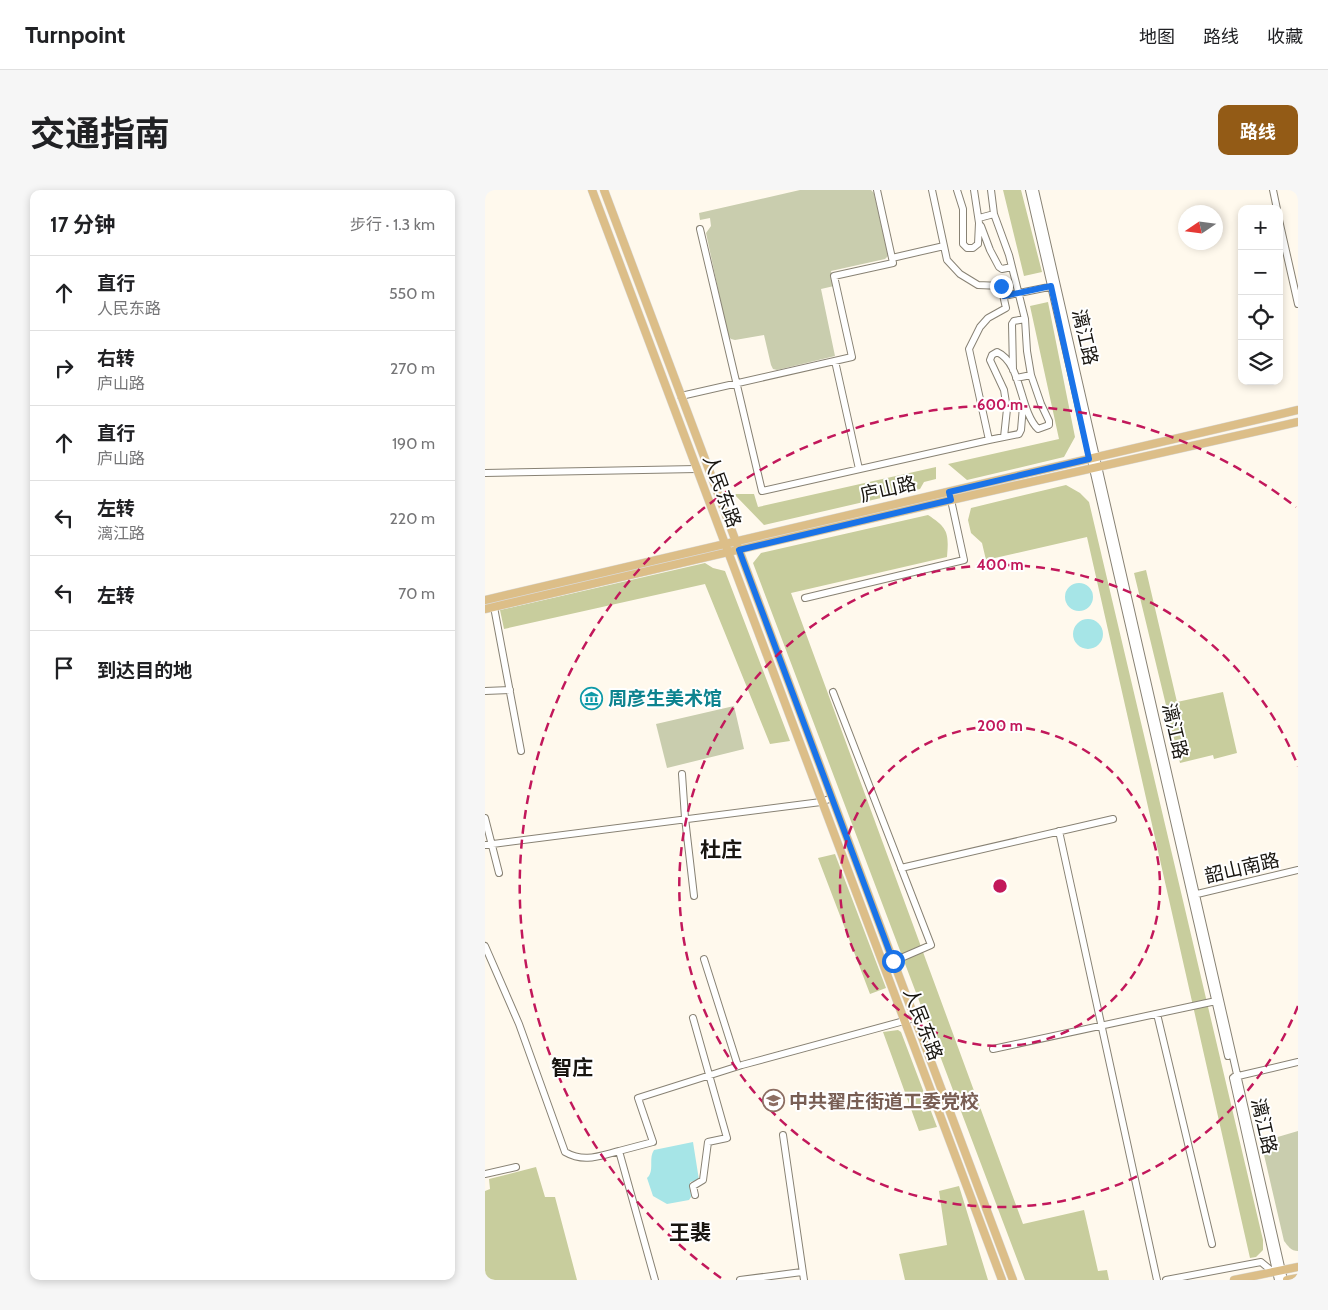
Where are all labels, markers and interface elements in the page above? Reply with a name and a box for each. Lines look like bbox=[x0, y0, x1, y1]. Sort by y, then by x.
text: Turnpoint bbox=[25, 20, 125, 49]
text: 地图 bbox=[1139, 26, 1175, 48]
text: 路线 bbox=[1203, 26, 1239, 48]
text: 收藏 bbox=[1267, 26, 1303, 48]
button: 路线 bbox=[1218, 105, 1298, 155]
text: 交通指南 bbox=[30, 112, 170, 155]
north arrow bbox=[1178, 205, 1223, 250]
map controls bbox=[1238, 205, 1283, 385]
button: + bbox=[1238, 205, 1283, 250]
text: 17 分钟 bbox=[50, 212, 115, 237]
text: 步行 · 1.3 km bbox=[350, 215, 435, 234]
button: − bbox=[1238, 250, 1283, 295]
text: 直行 bbox=[97, 272, 135, 295]
route end bbox=[990, 275, 1013, 298]
icon: ahead bbox=[50, 279, 78, 307]
text: 550 m bbox=[389, 284, 435, 303]
button: locate bbox=[1238, 295, 1283, 340]
text: 人民东路 bbox=[97, 299, 161, 318]
street label: 漓江路 bbox=[1067, 307, 1103, 367]
button: layers bbox=[1238, 340, 1283, 385]
text: 右转 bbox=[97, 347, 135, 370]
icon: right bbox=[50, 354, 78, 382]
text: 270 m bbox=[390, 359, 435, 378]
text: 庐山路 bbox=[97, 374, 145, 393]
text: 600 m bbox=[977, 396, 1023, 414]
text: 直行 bbox=[97, 422, 135, 445]
icon: ahead bbox=[50, 429, 78, 457]
text: 190 m bbox=[392, 434, 435, 453]
text: 庐山路 bbox=[97, 449, 145, 468]
street label: 人民东路 bbox=[698, 451, 746, 531]
street label: 庐山路 bbox=[858, 471, 918, 507]
text: 左转 bbox=[97, 497, 135, 520]
icon: left bbox=[50, 504, 78, 532]
text: 220 m bbox=[389, 509, 435, 528]
text: 漓江路 bbox=[97, 524, 145, 543]
text: 400 m bbox=[977, 556, 1023, 574]
icon: left bbox=[50, 579, 78, 607]
text: 左转 bbox=[97, 584, 135, 607]
text: 70 m bbox=[398, 584, 435, 603]
icon: arrive bbox=[50, 654, 78, 682]
text: 到达目的地 bbox=[97, 659, 192, 682]
museum icon: 周彦生美术馆 bbox=[580, 686, 604, 710]
place label: 周彦生美术馆 bbox=[608, 687, 722, 710]
street label: 漓江路 bbox=[1157, 701, 1193, 761]
text: 200 m bbox=[977, 717, 1023, 735]
district label: 杜庄 bbox=[700, 837, 742, 862]
street label: 韶山南路 bbox=[1202, 848, 1282, 888]
centre of rings bbox=[991, 877, 1009, 895]
route start bbox=[882, 950, 905, 973]
street label: 人民东路 bbox=[899, 984, 947, 1064]
district label: 智庄 bbox=[551, 1055, 593, 1080]
school or university icon: 中共翟庄街道工委党校 bbox=[761, 1089, 785, 1113]
place label: 中共翟庄街道工委党校 bbox=[789, 1090, 979, 1113]
street label: 漓江路 bbox=[1246, 1096, 1282, 1156]
district label: 王裴 bbox=[669, 1220, 711, 1245]

